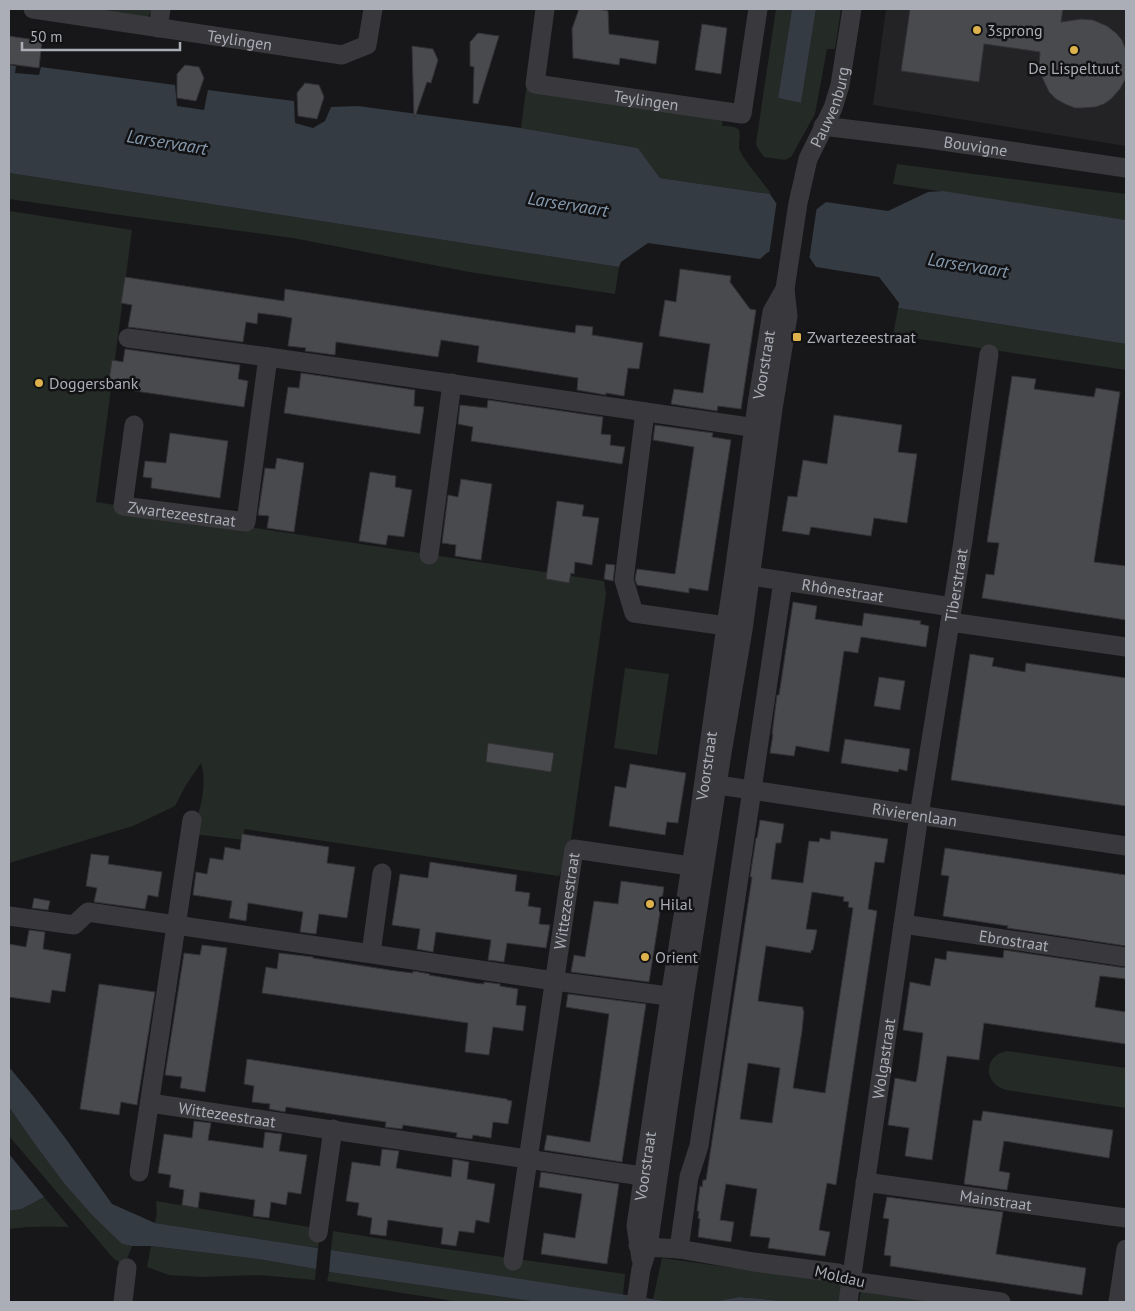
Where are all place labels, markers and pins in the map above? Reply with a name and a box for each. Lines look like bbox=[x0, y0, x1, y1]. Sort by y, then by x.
place label: 3sprong bbox=[987, 20, 1042, 40]
marker: 3sprong bbox=[971, 24, 983, 36]
marker: De Lispeltuut bbox=[1068, 44, 1080, 56]
place label: De Lispeltuut bbox=[1028, 58, 1120, 78]
place label: Zwartezeestraat bbox=[807, 327, 916, 347]
marker: Zwartezeestraat bbox=[791, 331, 803, 343]
place label: Doggersbank bbox=[49, 373, 139, 393]
marker: Doggersbank bbox=[33, 377, 45, 389]
place label: Hilal bbox=[660, 894, 693, 914]
marker: Hilal bbox=[644, 898, 656, 910]
place label: Orient bbox=[655, 947, 699, 967]
marker: Orient bbox=[639, 951, 651, 963]

